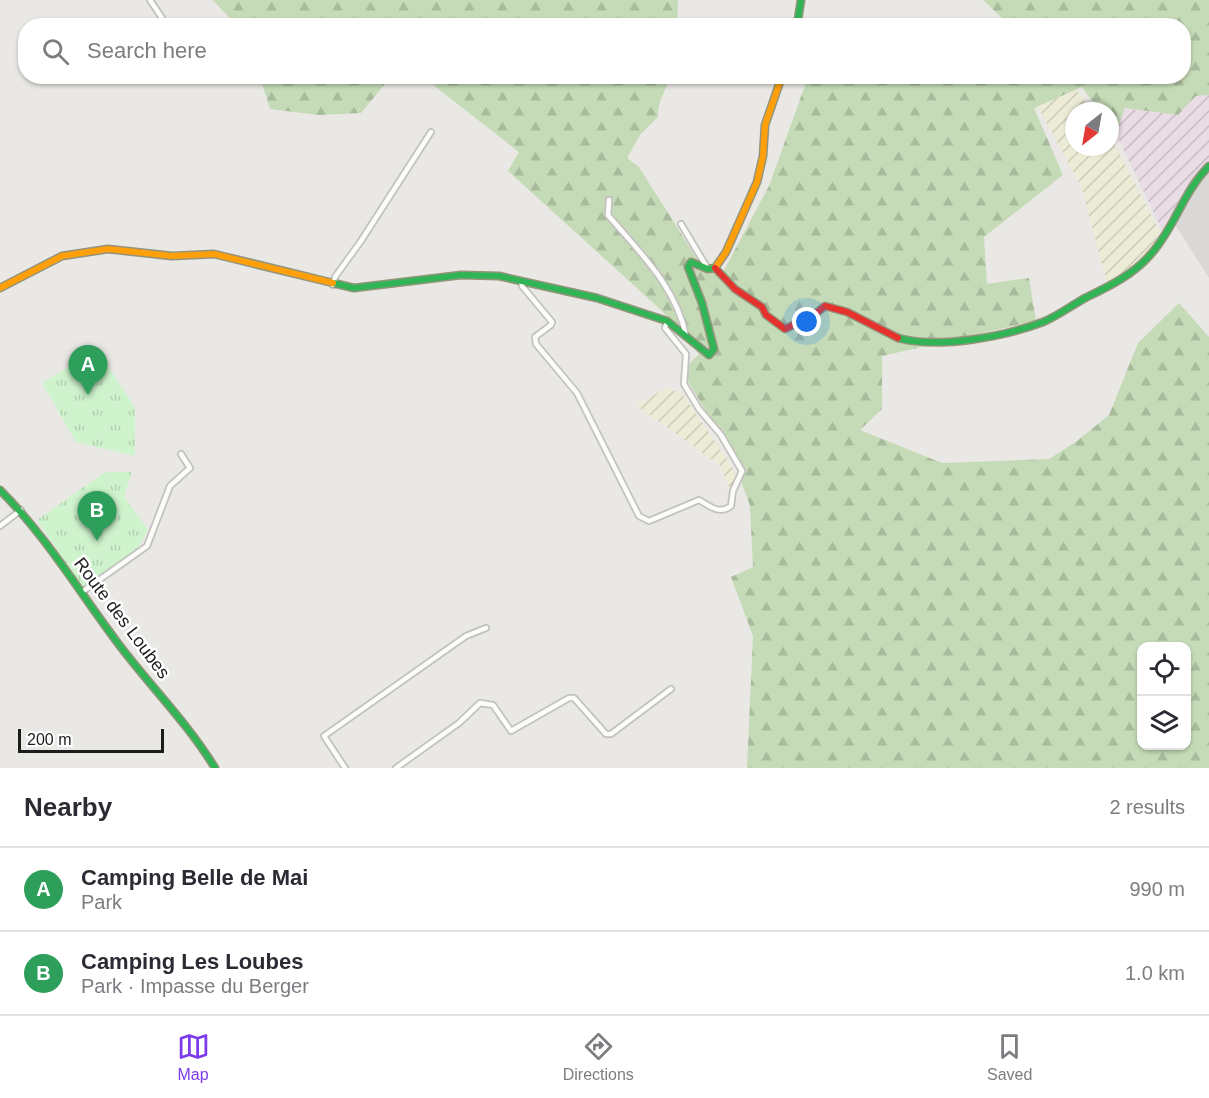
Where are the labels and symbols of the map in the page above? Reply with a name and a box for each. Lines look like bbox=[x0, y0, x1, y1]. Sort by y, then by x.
north arrow bbox=[1065, 102, 1119, 156]
your location bbox=[792, 307, 821, 336]
pin: A bbox=[68, 346, 107, 395]
pin: B bbox=[78, 492, 116, 541]
street label: Route des Loubes bbox=[70, 554, 174, 682]
scale bar bbox=[18, 726, 164, 754]

